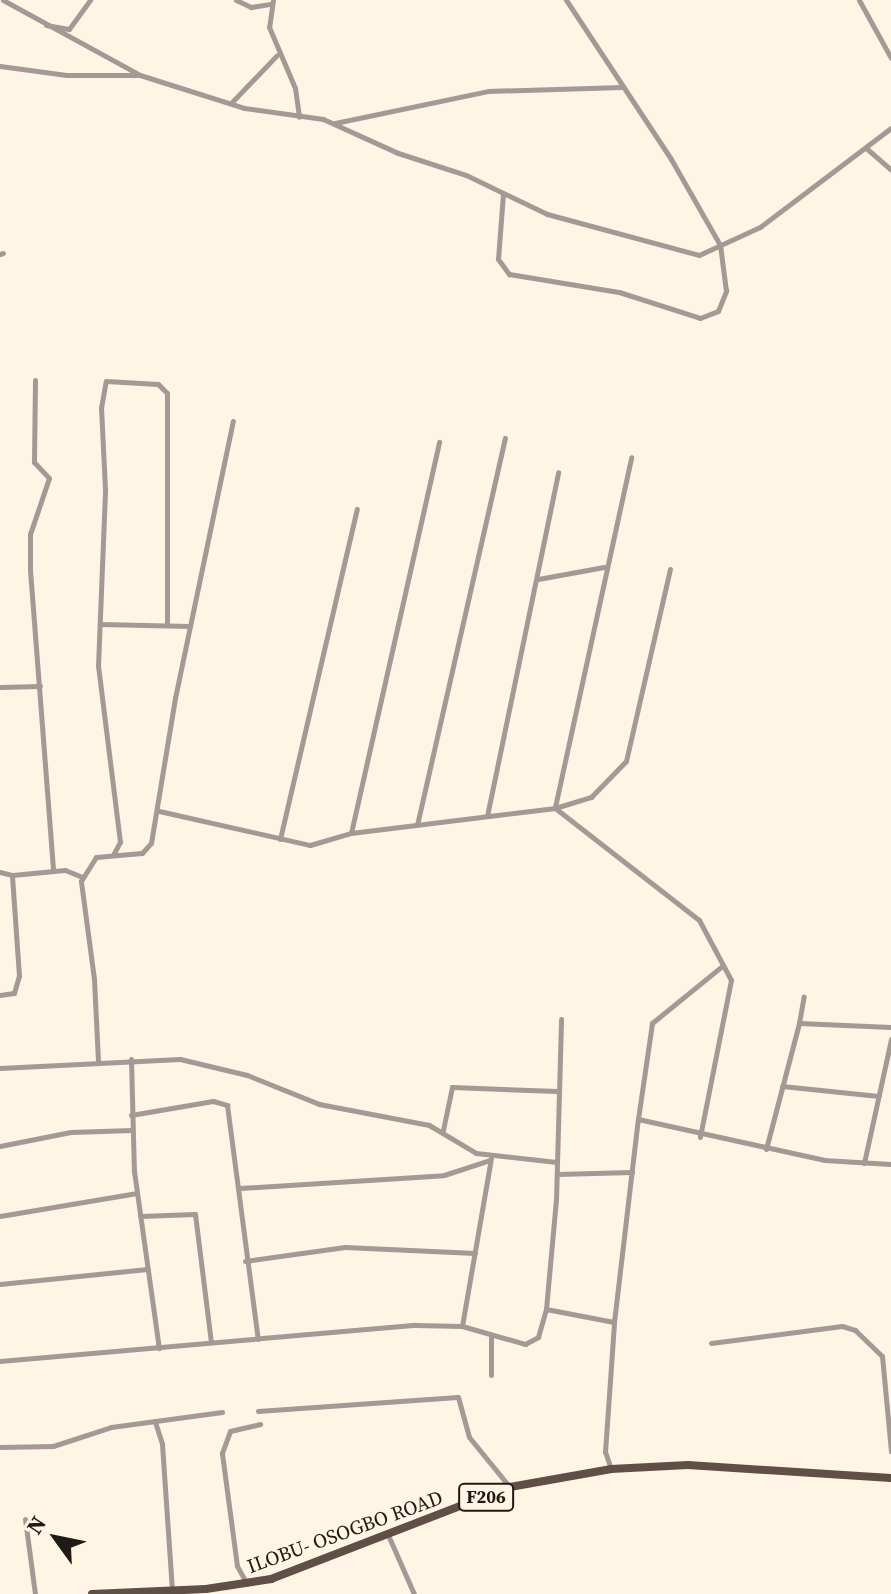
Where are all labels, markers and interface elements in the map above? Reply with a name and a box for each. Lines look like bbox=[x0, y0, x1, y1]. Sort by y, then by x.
road number: F206 bbox=[458, 1483, 514, 1511]
street label: ILOBU- OSOGBO ROAD bbox=[244, 1485, 446, 1579]
north arrow bbox=[16, 1498, 96, 1578]
text: N bbox=[19, 1510, 53, 1540]

